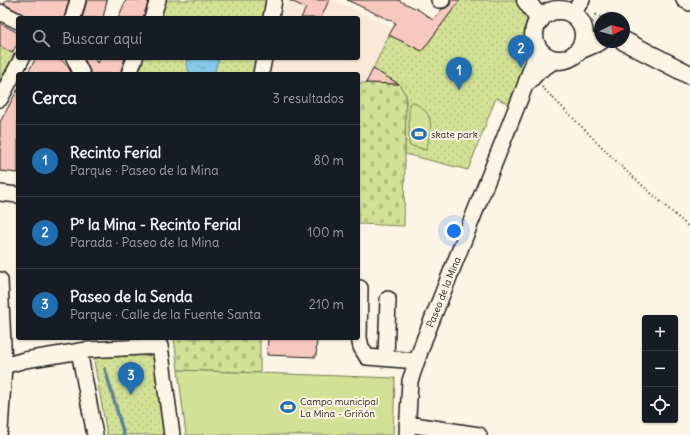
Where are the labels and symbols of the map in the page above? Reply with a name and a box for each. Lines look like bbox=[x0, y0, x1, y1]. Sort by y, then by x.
north arrow bbox=[594, 12, 630, 48]
pin: 2 bbox=[508, 35, 534, 68]
pin: 1 bbox=[446, 57, 472, 90]
sports icon: skate park bbox=[410, 125, 428, 143]
place label: skate park bbox=[431, 128, 478, 141]
your location bbox=[444, 221, 464, 241]
street label: Paseo de la Mina bbox=[423, 255, 464, 329]
pin: 3 bbox=[118, 362, 144, 395]
place label: Campo municipal La Mina - Griñón bbox=[300, 395, 378, 420]
sports icon: Campo municipal La Mina - Griñón bbox=[279, 398, 297, 416]

